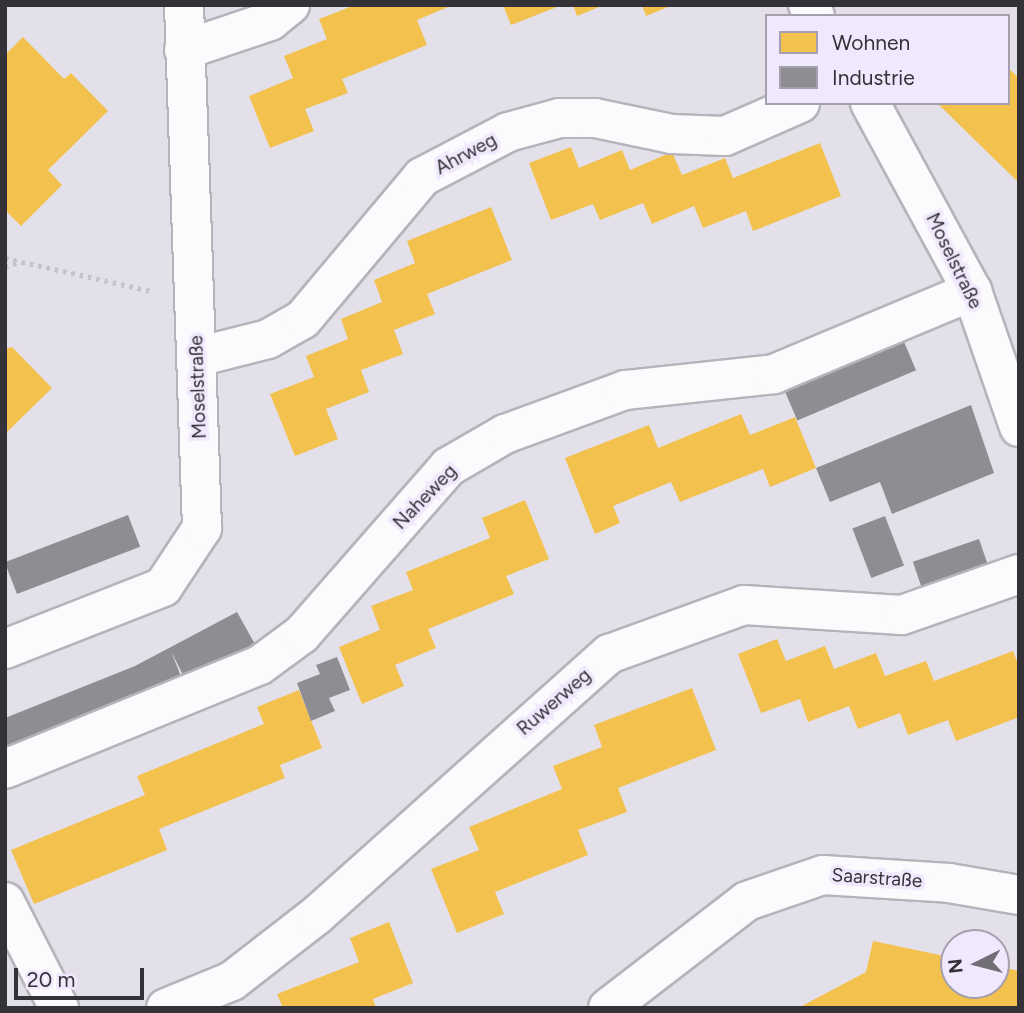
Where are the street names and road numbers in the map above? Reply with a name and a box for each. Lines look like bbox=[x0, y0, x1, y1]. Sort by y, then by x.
street label: Ahrweg bbox=[431, 128, 501, 180]
street label: Moselstraße bbox=[921, 209, 987, 313]
street label: Moselstraße bbox=[185, 335, 211, 439]
street label: Naheweg bbox=[389, 460, 461, 534]
street label: Ruwerweg bbox=[512, 664, 596, 740]
street label: Saarstraße bbox=[831, 863, 923, 893]

